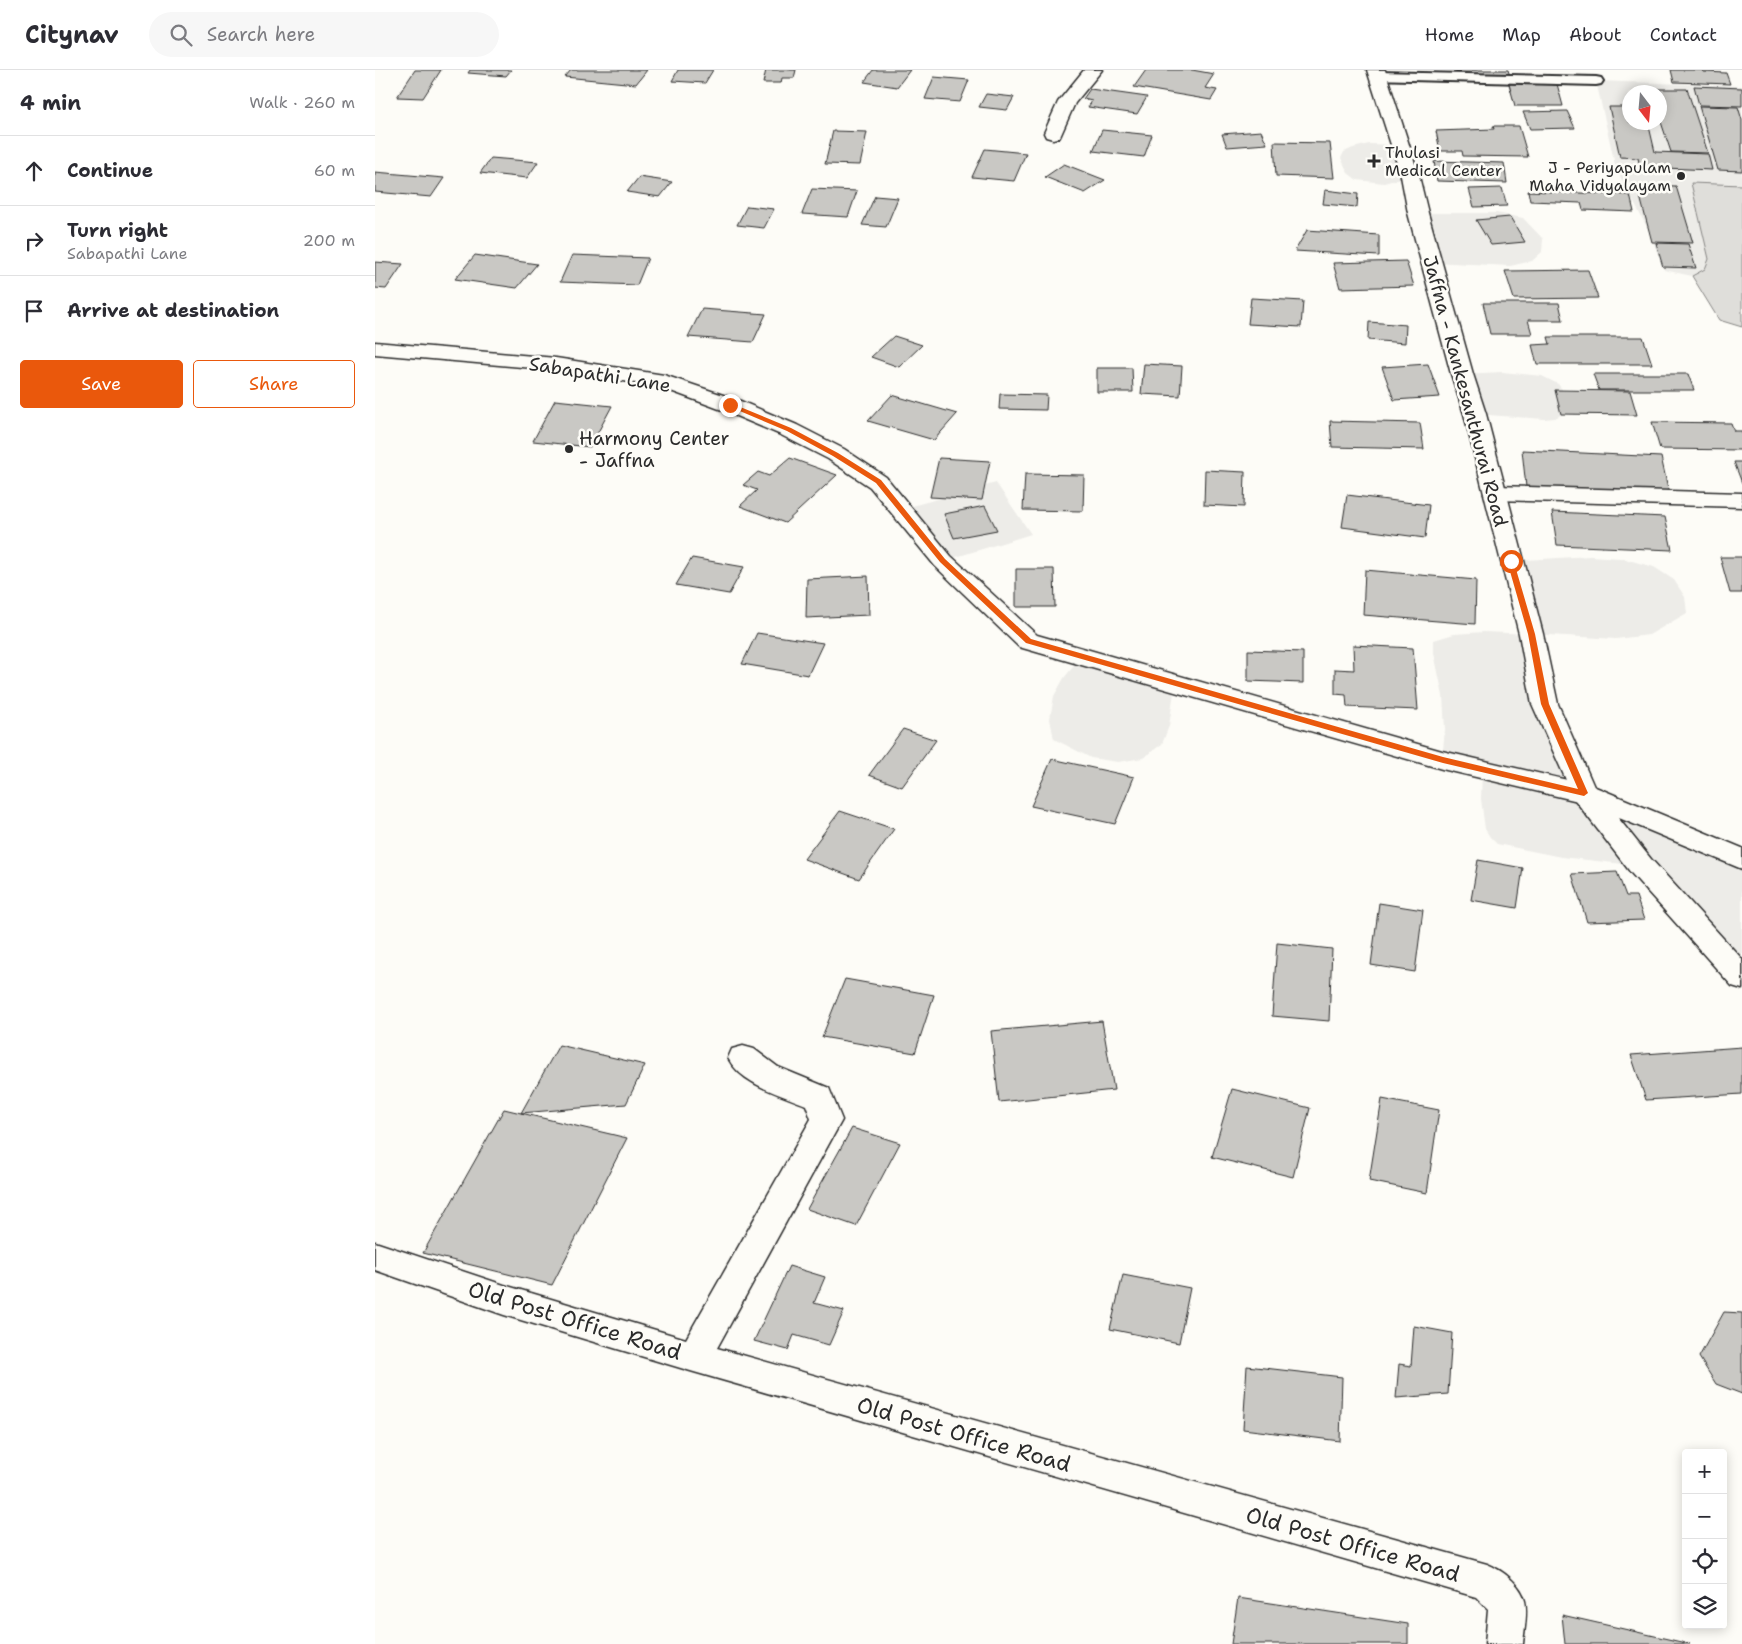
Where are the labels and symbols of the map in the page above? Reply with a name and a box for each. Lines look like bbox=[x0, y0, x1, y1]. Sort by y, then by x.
north arrow bbox=[1622, 85, 1667, 130]
place label: Thulasi Medical Center bbox=[1385, 142, 1502, 181]
marker: Thulasi Medical Center bbox=[1367, 154, 1381, 168]
place label: J - Periyapulam Maha Vidyalayam bbox=[1529, 157, 1671, 196]
marker: J - Periyapulam Maha Vidyalayam bbox=[1675, 170, 1687, 182]
street label: Jaffna - Kankesanthurai Road bbox=[1417, 253, 1514, 530]
street label: Sabapathi Lane bbox=[527, 351, 673, 398]
route end bbox=[719, 394, 742, 417]
place label: Harmony Center - Jaffna bbox=[579, 426, 730, 473]
marker: Harmony Center - Jaffna bbox=[563, 443, 575, 455]
route start bbox=[1500, 550, 1523, 573]
street label: Old Post Office Road bbox=[465, 1274, 685, 1367]
street label: Old Post Office Road bbox=[854, 1390, 1074, 1479]
street label: Old Post Office Road bbox=[1243, 1500, 1463, 1589]

